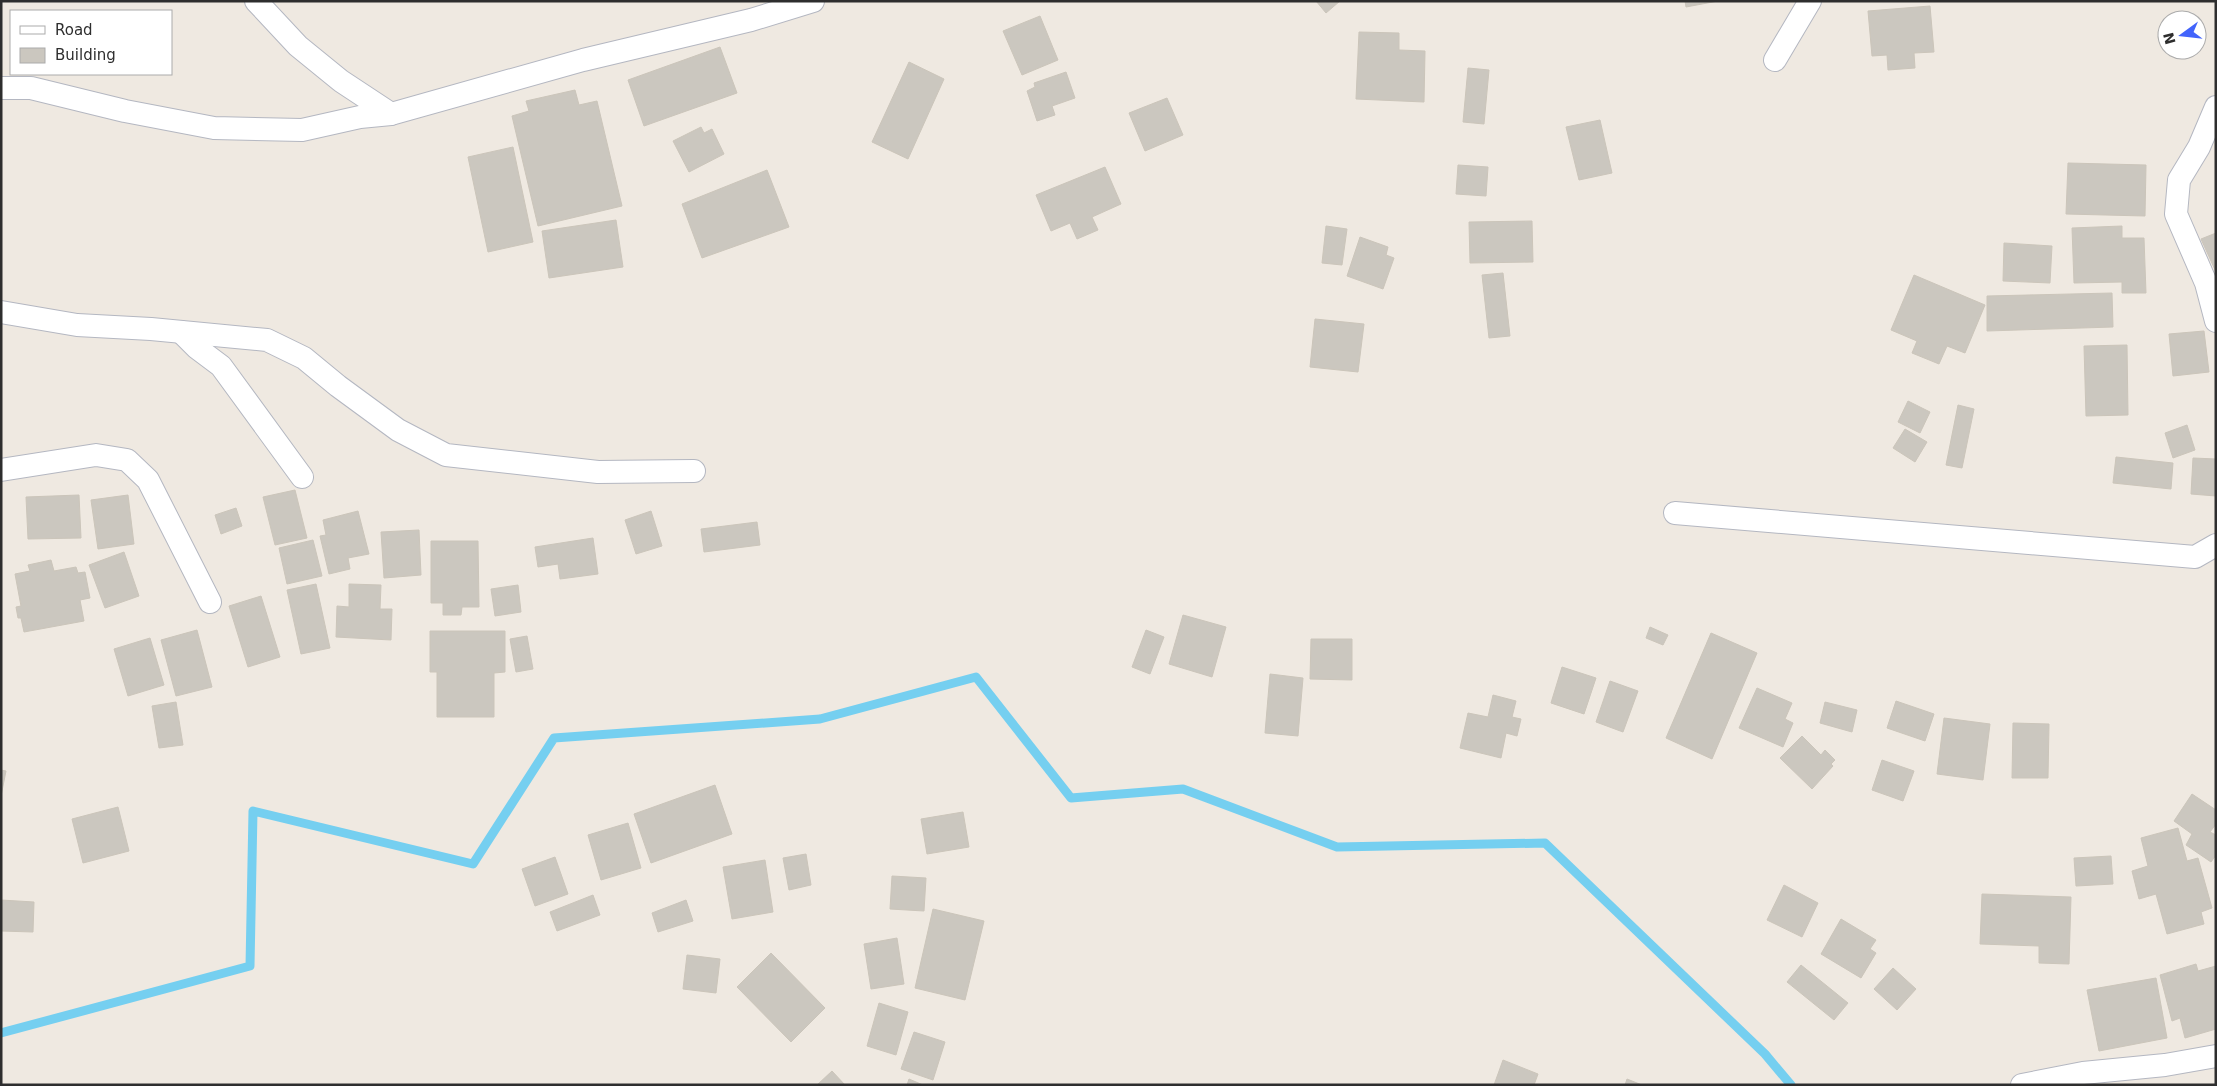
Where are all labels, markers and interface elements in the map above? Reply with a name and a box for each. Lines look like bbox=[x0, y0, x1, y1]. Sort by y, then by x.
legend bbox=[10, 10, 172, 75]
north arrow bbox=[2157, 10, 2207, 60]
text: Road bbox=[55, 21, 93, 39]
text: N bbox=[2160, 31, 2179, 46]
text: Building bbox=[55, 46, 116, 64]

